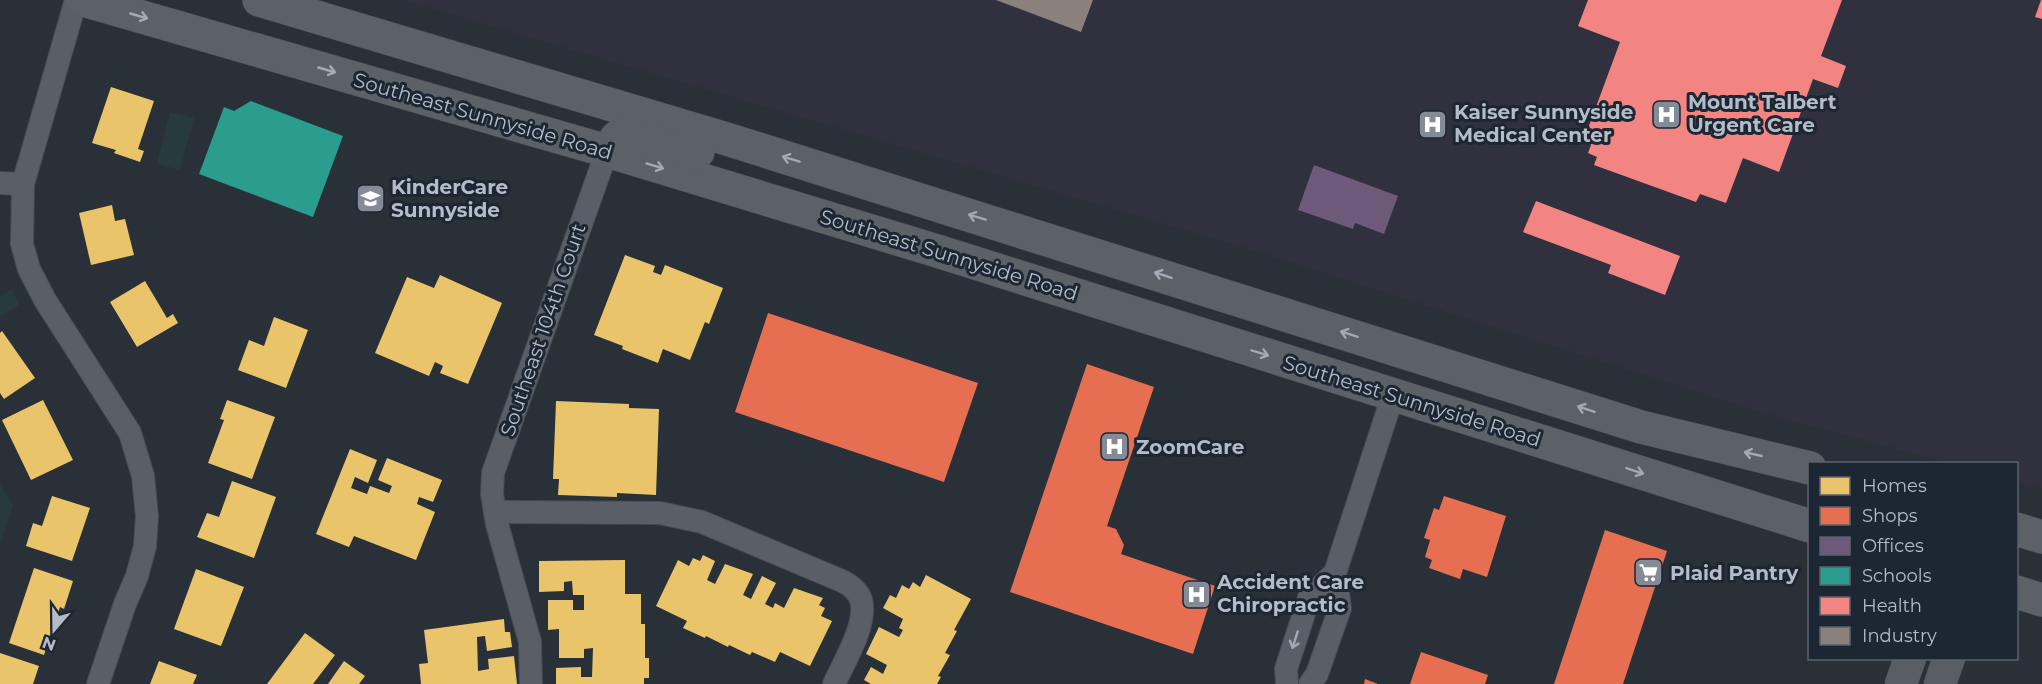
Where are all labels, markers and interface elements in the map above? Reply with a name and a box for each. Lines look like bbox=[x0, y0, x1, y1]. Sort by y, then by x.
one-way arrow bbox=[130, 11, 149, 22]
one-way arrow bbox=[317, 65, 336, 76]
street label: Southeast Sunnyside Road bbox=[351, 68, 615, 164]
place label: Mount Talbert Urgent Care bbox=[1688, 90, 1837, 137]
hospital icon: Mount Talbert Urgent Care bbox=[1651, 98, 1683, 130]
place label: Kaiser Sunnyside Medical Center bbox=[1454, 100, 1633, 147]
hospital icon: Kaiser Sunnyside Medical Center bbox=[1417, 108, 1449, 140]
one-way arrow bbox=[782, 153, 801, 164]
one-way arrow bbox=[645, 161, 664, 172]
place label: KinderCare Sunnyside bbox=[391, 175, 508, 222]
school or university icon: KinderCare Sunnyside bbox=[354, 183, 386, 215]
street label: Southeast Sunnyside Road bbox=[817, 204, 1081, 306]
one-way arrow bbox=[968, 211, 987, 222]
street label: Southeast 104th Court bbox=[495, 221, 591, 439]
one-way arrow bbox=[1154, 269, 1173, 280]
one-way arrow bbox=[1340, 328, 1359, 339]
one-way arrow bbox=[1250, 349, 1269, 360]
street label: Southeast Sunnyside Road bbox=[1280, 350, 1544, 452]
one-way arrow bbox=[1577, 403, 1596, 414]
hospital icon: ZoomCare bbox=[1099, 431, 1131, 463]
place label: ZoomCare bbox=[1136, 435, 1244, 459]
one-way arrow bbox=[1743, 448, 1762, 460]
legend bbox=[1808, 462, 2018, 660]
one-way arrow bbox=[1625, 466, 1644, 477]
text: Homes bbox=[1862, 475, 1927, 497]
text: Shops bbox=[1862, 505, 1918, 527]
text: Offices bbox=[1862, 535, 1924, 557]
supermarket icon: Plaid Pantry bbox=[1633, 557, 1665, 589]
place label: Plaid Pantry bbox=[1670, 561, 1799, 585]
text: Schools bbox=[1862, 565, 1932, 587]
place label: Accident Care Chiropractic bbox=[1216, 570, 1364, 617]
hospital icon: Accident Care Chiropractic bbox=[1180, 578, 1212, 610]
text: Health bbox=[1862, 595, 1922, 617]
north arrow bbox=[24, 600, 84, 660]
text: Industry bbox=[1862, 625, 1937, 647]
one-way arrow bbox=[1289, 630, 1300, 649]
text: N bbox=[40, 632, 58, 655]

